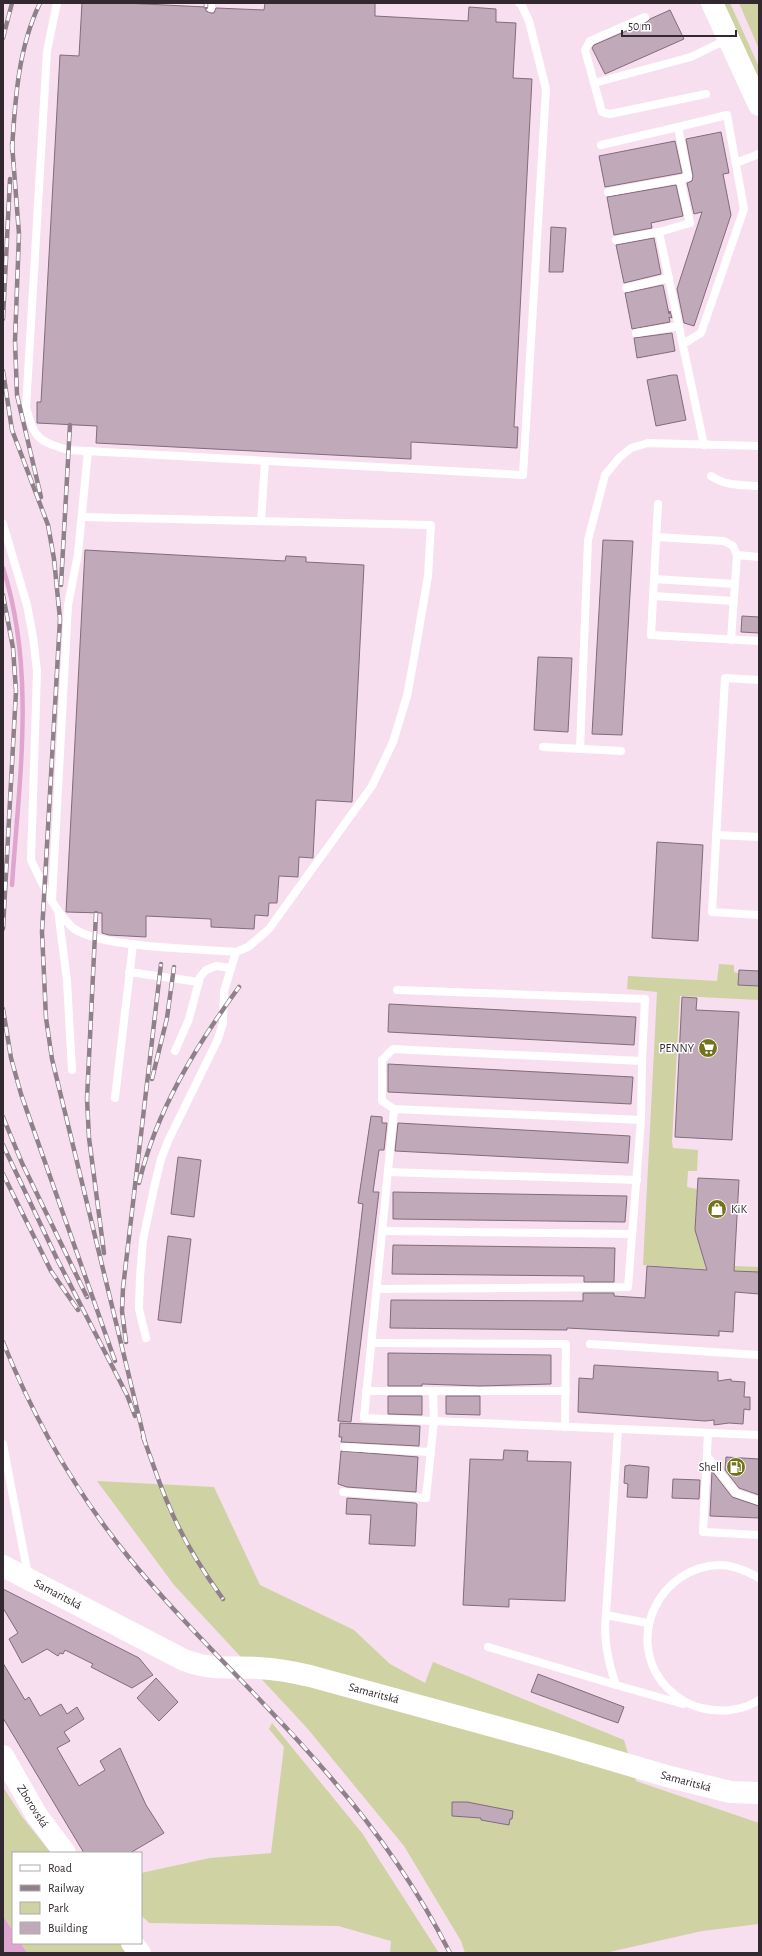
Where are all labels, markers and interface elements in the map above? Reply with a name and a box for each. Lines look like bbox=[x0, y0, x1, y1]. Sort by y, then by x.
scale bar bbox=[622, 12, 736, 38]
text: 50 m bbox=[628, 20, 651, 32]
supermarket icon: PENNY bbox=[697, 1037, 719, 1059]
place label: PENNY bbox=[659, 1042, 695, 1054]
shop icon: KiK bbox=[706, 1198, 728, 1220]
place label: KiK bbox=[731, 1203, 747, 1215]
fuel station icon: Shell bbox=[725, 1456, 747, 1478]
place label: Shell bbox=[699, 1461, 722, 1473]
street label: Samaritská bbox=[32, 1577, 84, 1612]
street label: Samaritská bbox=[347, 1681, 401, 1706]
street label: Samaritská bbox=[659, 1769, 713, 1794]
street label: Zborovská bbox=[15, 1782, 51, 1830]
legend bbox=[12, 1852, 142, 1944]
text: Road bbox=[48, 1862, 72, 1874]
text: Railway bbox=[48, 1882, 84, 1895]
text: Park bbox=[48, 1902, 69, 1914]
text: Building bbox=[48, 1922, 88, 1934]

